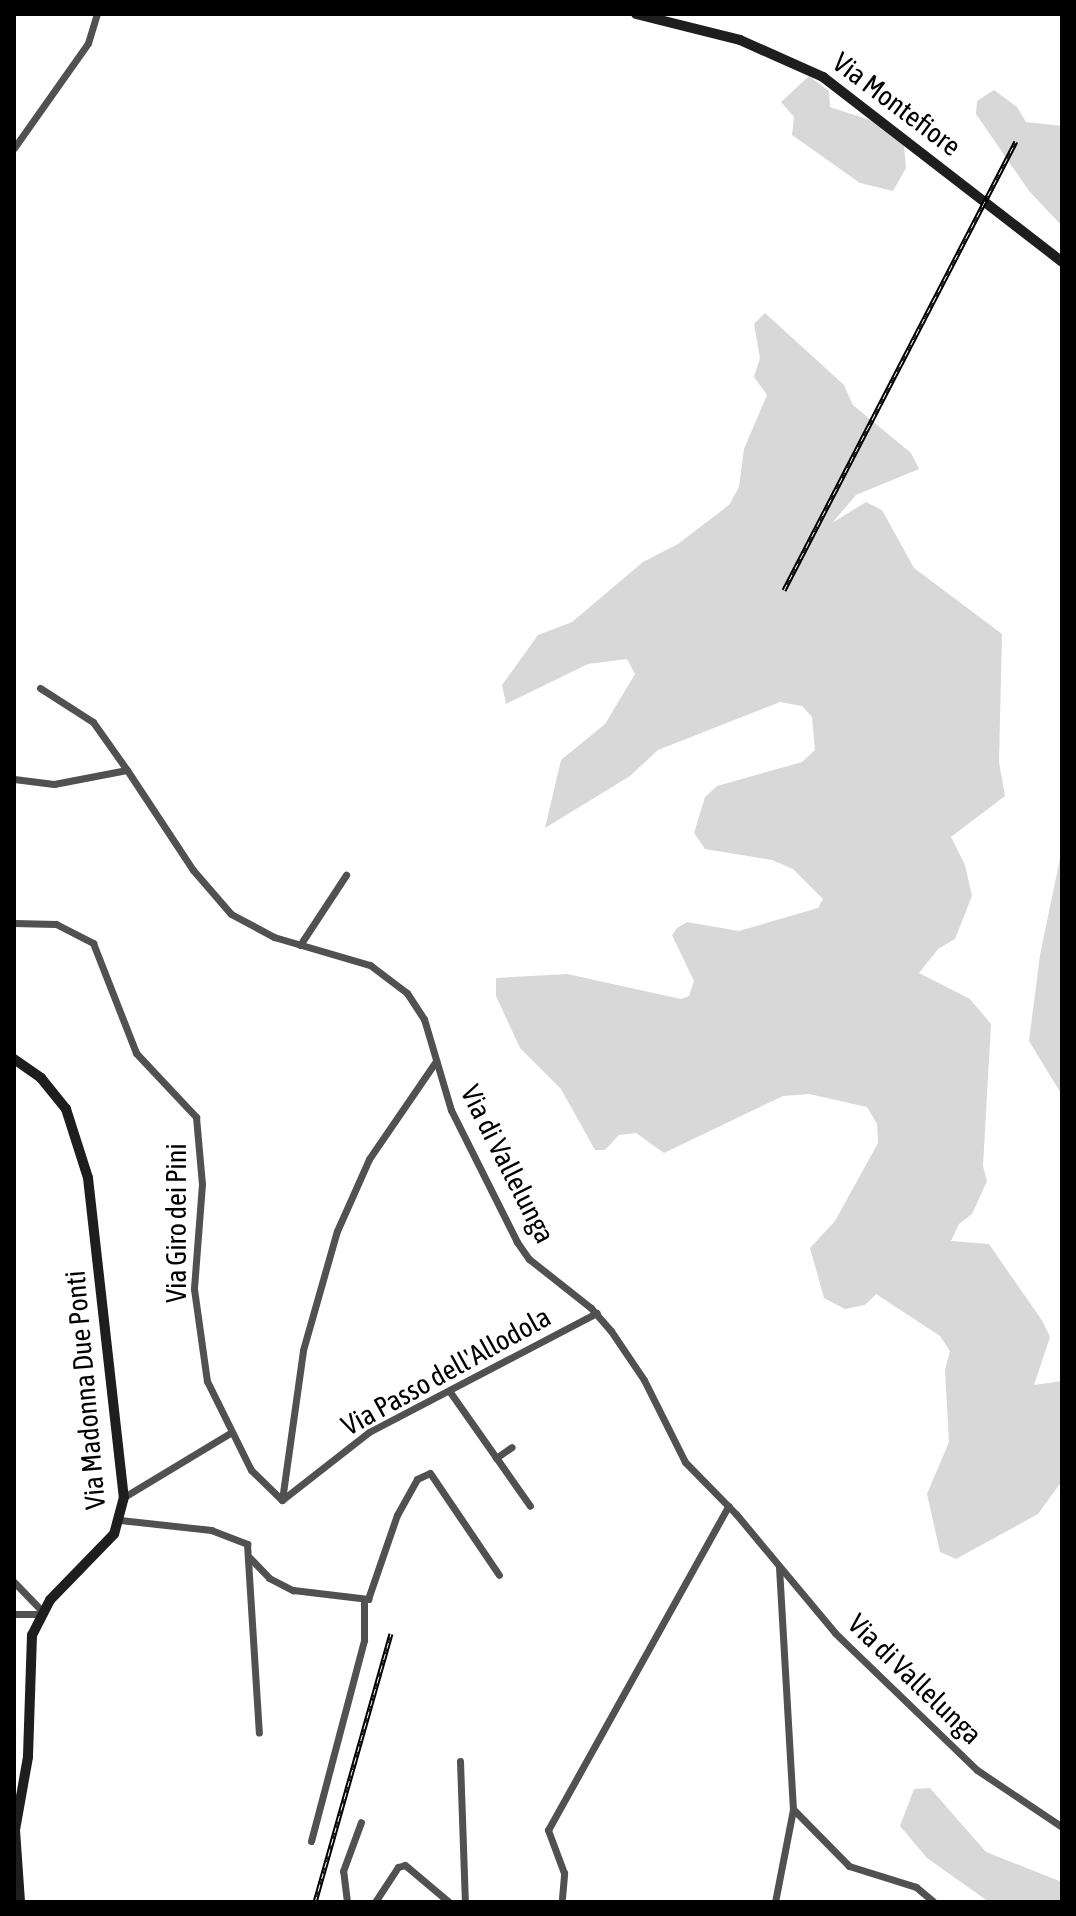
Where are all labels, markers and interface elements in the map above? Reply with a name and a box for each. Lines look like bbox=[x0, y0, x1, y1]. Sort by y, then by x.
street label: Via Montefiore bbox=[826, 45, 968, 163]
street label: Via di Vallelunga bbox=[454, 1079, 562, 1249]
street label: Via Giro dei Pini bbox=[159, 1143, 193, 1303]
street label: Via Madonna Due Ponti bbox=[58, 1269, 112, 1511]
street label: Via Passo dell'Allodola bbox=[336, 1300, 556, 1442]
street label: Via di Vallelunga bbox=[841, 1607, 989, 1751]

